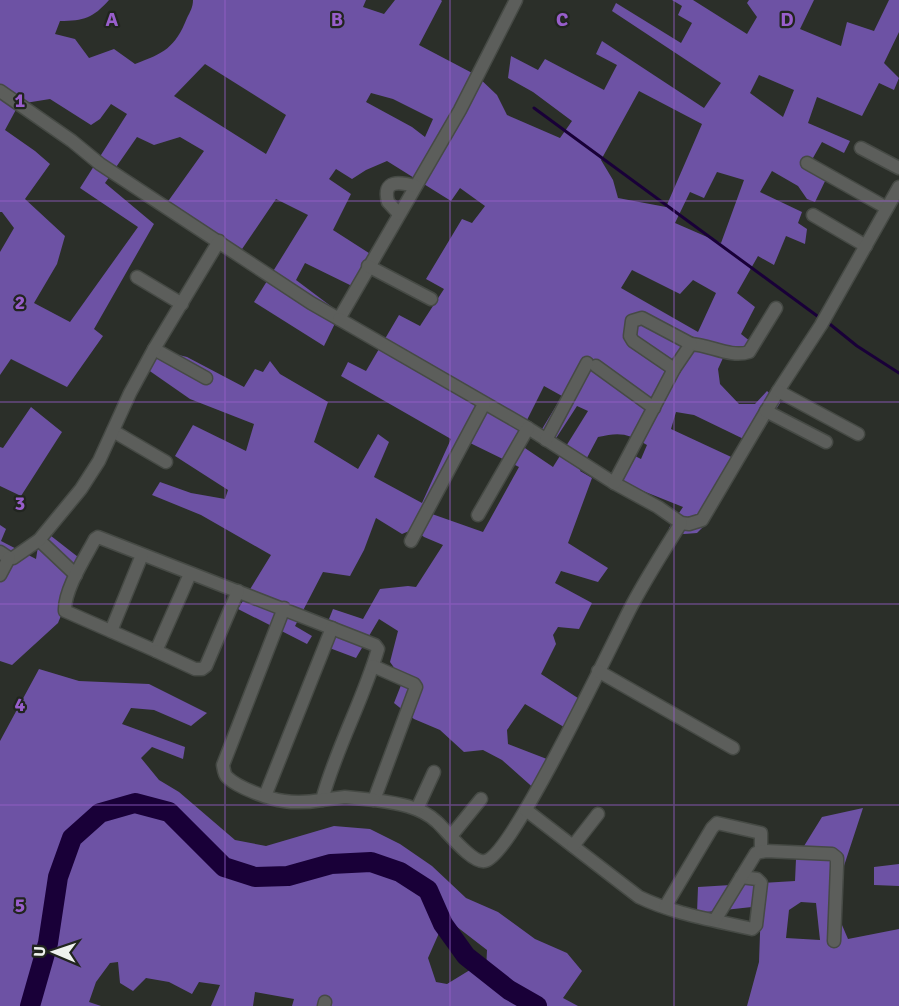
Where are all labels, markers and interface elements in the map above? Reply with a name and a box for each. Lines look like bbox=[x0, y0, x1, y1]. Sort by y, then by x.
text: A bbox=[106, 7, 119, 32]
text: B bbox=[331, 7, 343, 32]
text: C bbox=[556, 7, 568, 32]
text: D bbox=[780, 7, 794, 32]
text: 1 bbox=[15, 88, 26, 113]
text: 2 bbox=[15, 290, 25, 315]
text: 3 bbox=[15, 491, 25, 516]
text: 4 bbox=[15, 692, 26, 717]
text: 5 bbox=[15, 893, 25, 918]
north arrow bbox=[24, 922, 84, 982]
text: U bbox=[30, 946, 50, 957]

